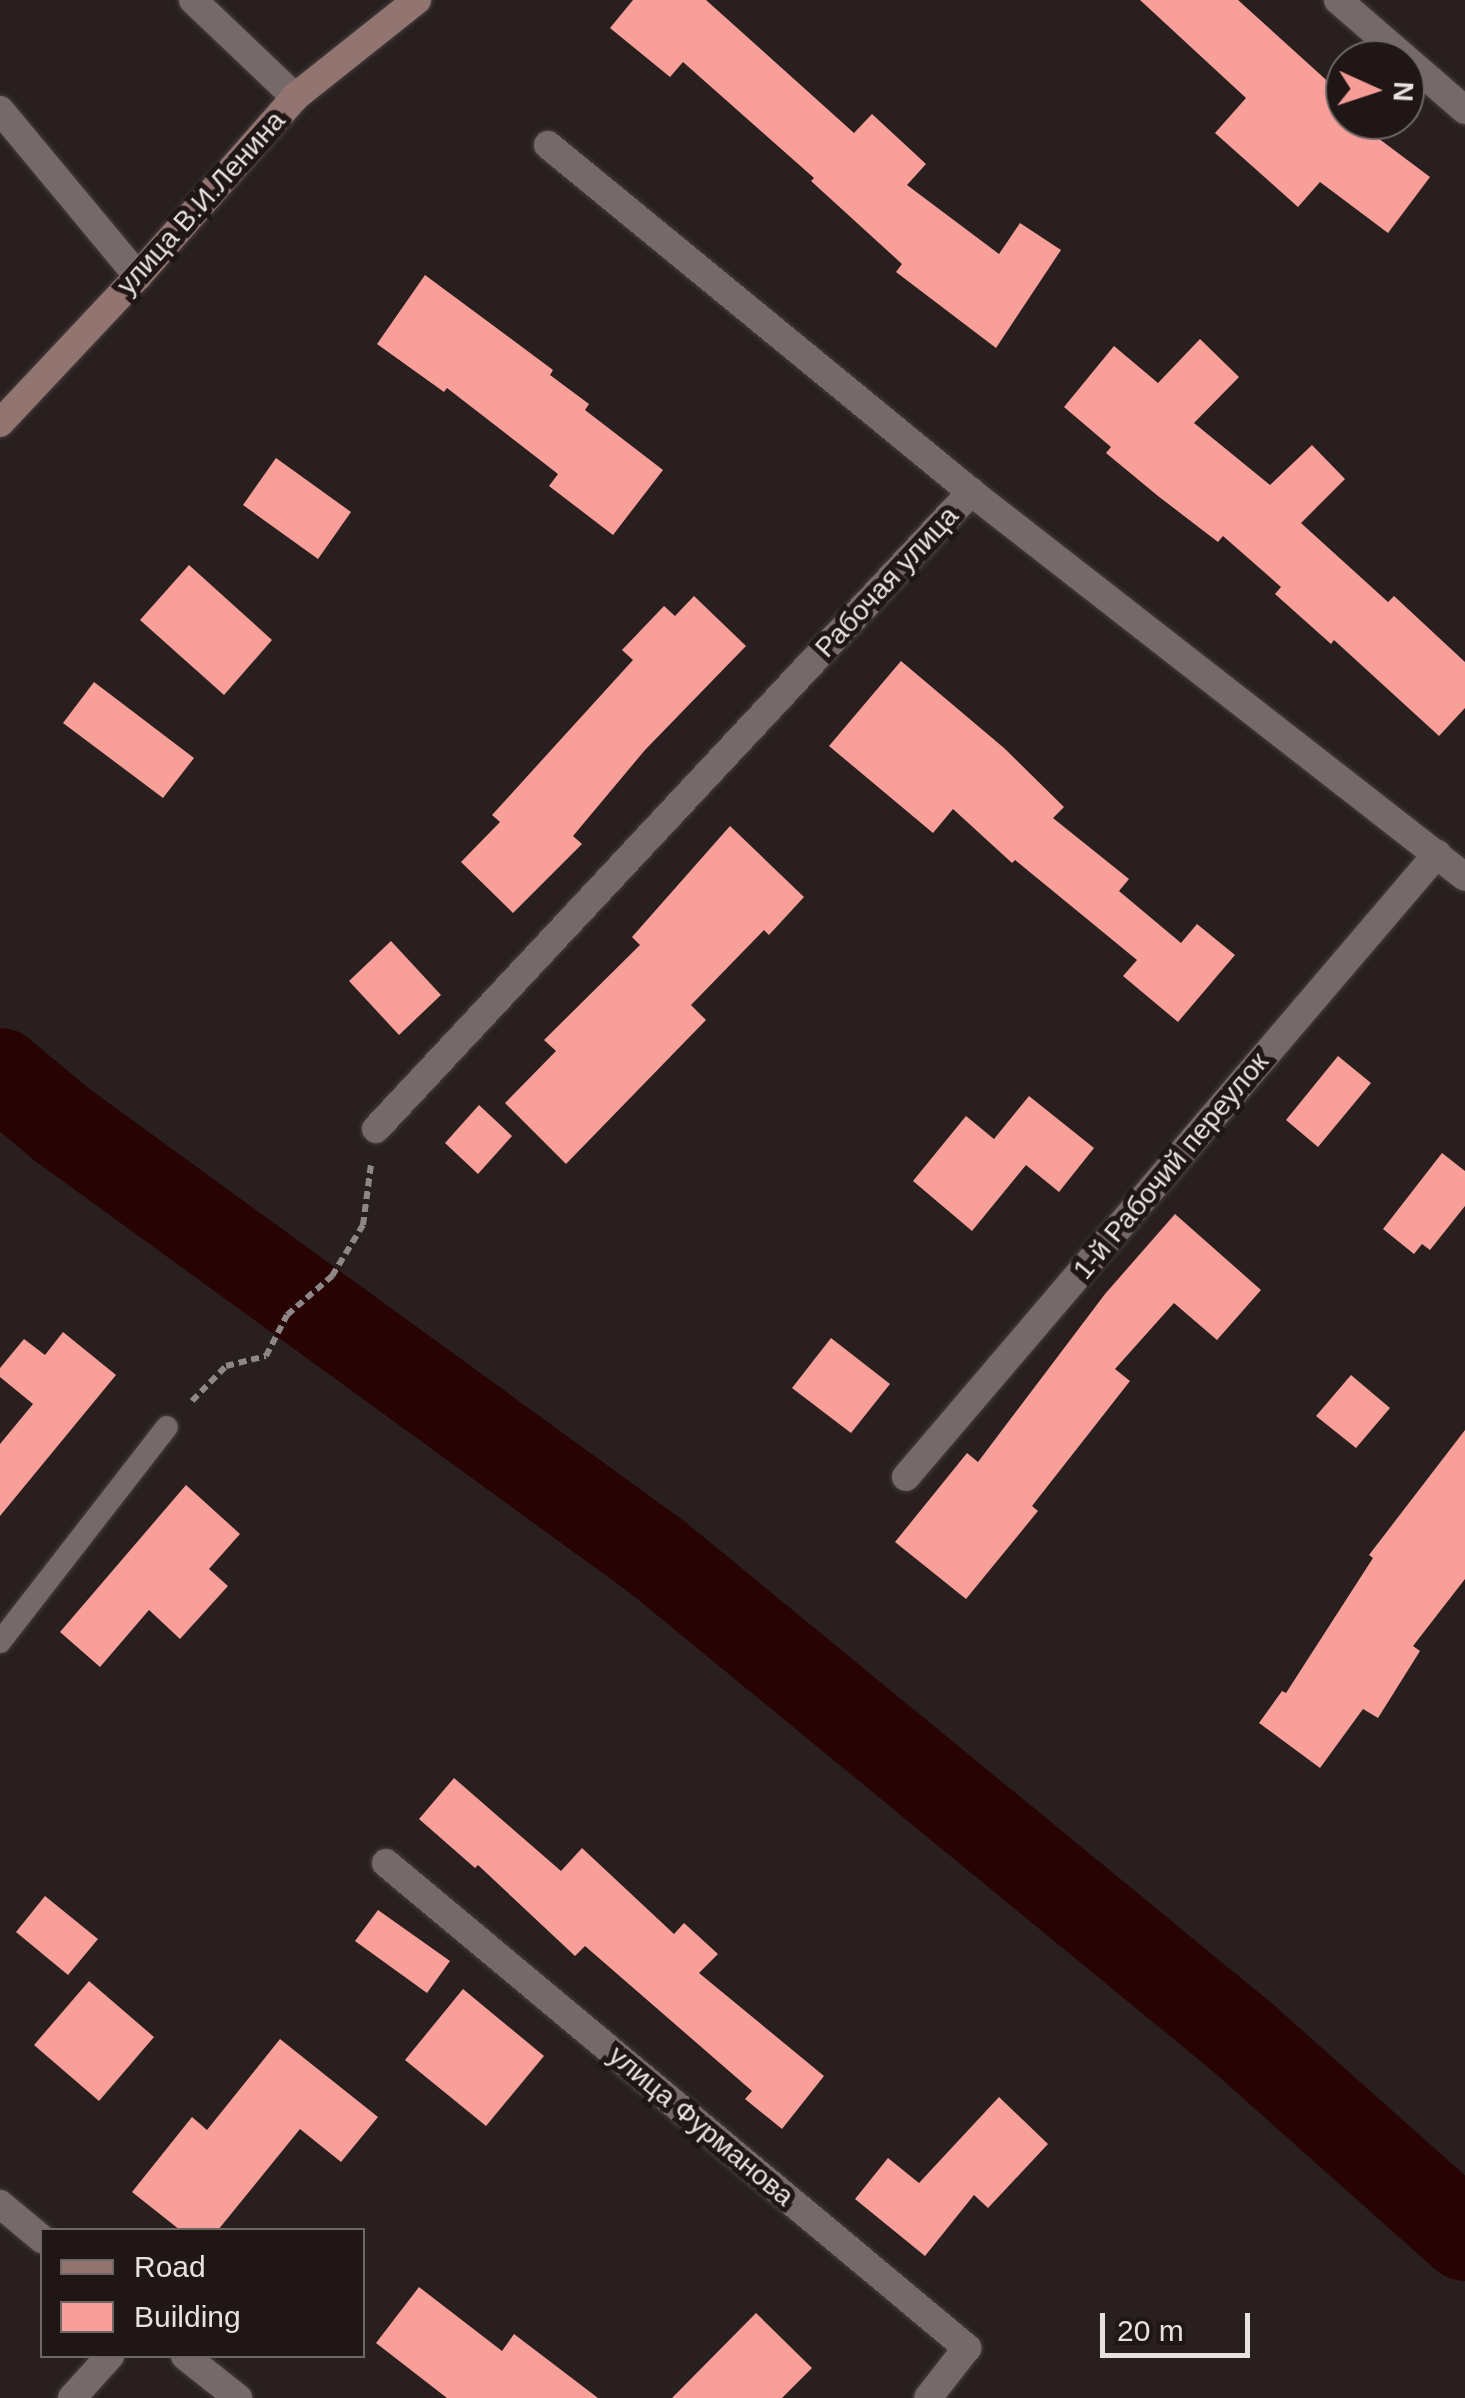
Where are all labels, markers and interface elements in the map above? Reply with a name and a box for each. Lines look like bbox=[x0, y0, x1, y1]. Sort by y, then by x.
north arrow bbox=[1325, 40, 1425, 140]
text: N bbox=[1387, 81, 1419, 102]
street label: улица В.И.Ленина bbox=[110, 104, 292, 302]
street label: Рабочая улица bbox=[808, 499, 966, 665]
street label: 1-й Рабочий переулок bbox=[1066, 1046, 1276, 1286]
street label: улица Фурманова bbox=[602, 2039, 800, 2213]
legend bbox=[40, 2228, 365, 2358]
text: Road bbox=[134, 2250, 206, 2283]
scale bar bbox=[1105, 2293, 1255, 2355]
text: Building bbox=[134, 2300, 241, 2333]
text: 20 m bbox=[1117, 2314, 1184, 2347]

